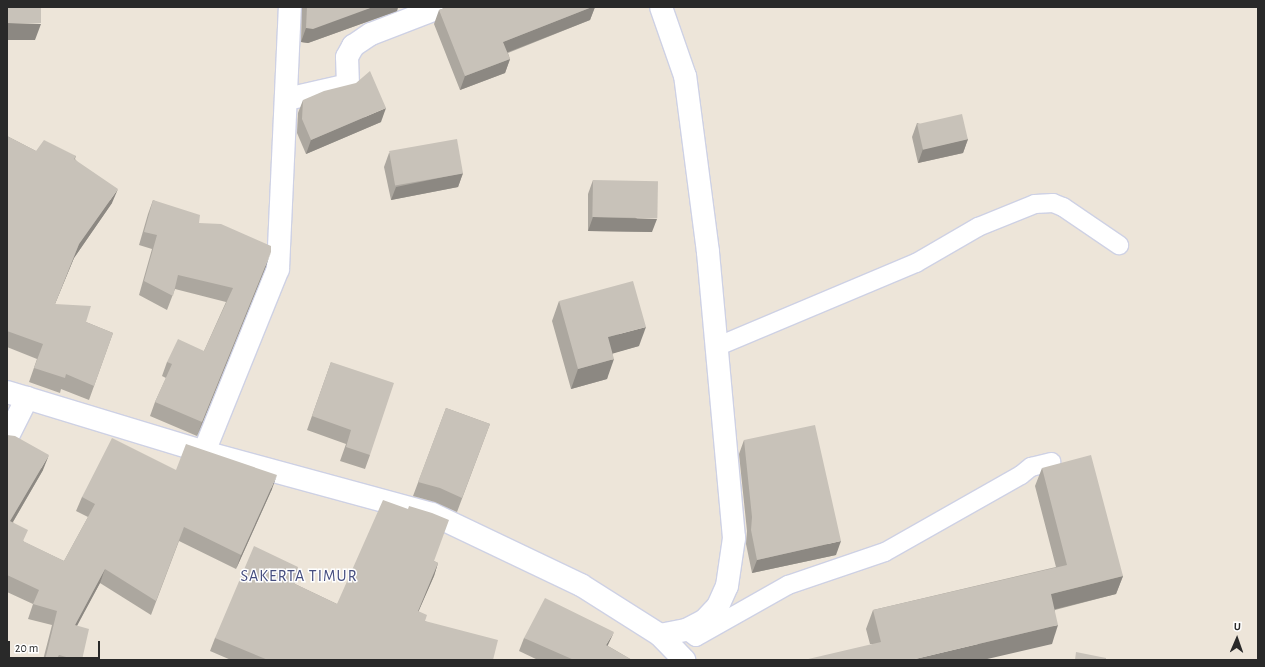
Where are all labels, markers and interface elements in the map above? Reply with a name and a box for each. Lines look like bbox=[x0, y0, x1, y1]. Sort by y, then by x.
district label: SAKERTA TIMUR bbox=[240, 566, 358, 586]
north arrow bbox=[1217, 619, 1257, 659]
text: U bbox=[1234, 621, 1241, 632]
scale bar bbox=[10, 633, 102, 659]
text: 20 m bbox=[15, 642, 38, 654]

